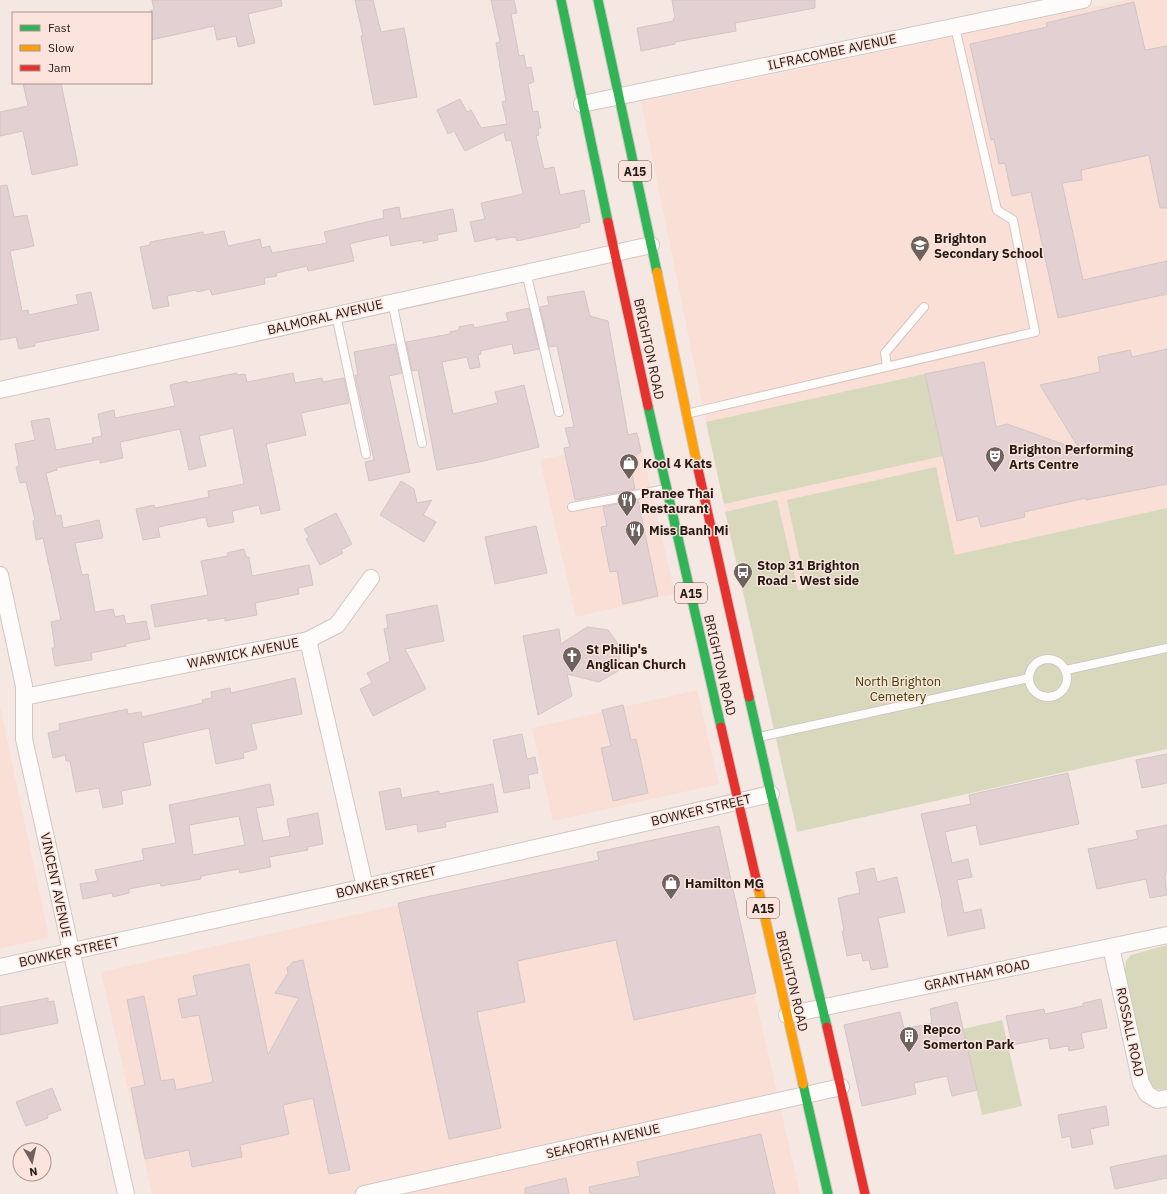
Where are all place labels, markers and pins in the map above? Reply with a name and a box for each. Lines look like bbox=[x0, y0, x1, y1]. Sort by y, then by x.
place label: Brighton Secondary School bbox=[934, 230, 1043, 262]
school or university icon: Brighton Secondary School bbox=[909, 234, 931, 262]
place label: Brighton Performing Arts Centre bbox=[1009, 441, 1134, 473]
theatre icon: Brighton Performing Arts Centre bbox=[984, 445, 1006, 473]
shop icon: Kool 4 Kats bbox=[618, 452, 640, 480]
place label: Kool 4 Kats bbox=[643, 455, 712, 472]
place label: Pranee Thai Restaurant bbox=[641, 485, 714, 517]
restaurant icon: Pranee Thai Restaurant bbox=[616, 489, 638, 517]
restaurant icon: Miss Banh Mi bbox=[624, 519, 646, 547]
place label: Miss Banh Mi bbox=[649, 522, 728, 539]
place label: Stop 31 Brighton Road - West side bbox=[757, 557, 860, 589]
bus stop icon: Stop 31 Brighton Road - West side bbox=[732, 561, 754, 589]
place label: St Philip's Anglican Church bbox=[586, 641, 686, 673]
church icon: St Philip's Anglican Church bbox=[561, 645, 583, 673]
shop icon: Hamilton MG bbox=[660, 872, 682, 900]
place label: Hamilton MG bbox=[685, 875, 764, 892]
place label: Repco Somerton Park bbox=[923, 1021, 1015, 1053]
building icon: Repco Somerton Park bbox=[898, 1025, 920, 1053]

